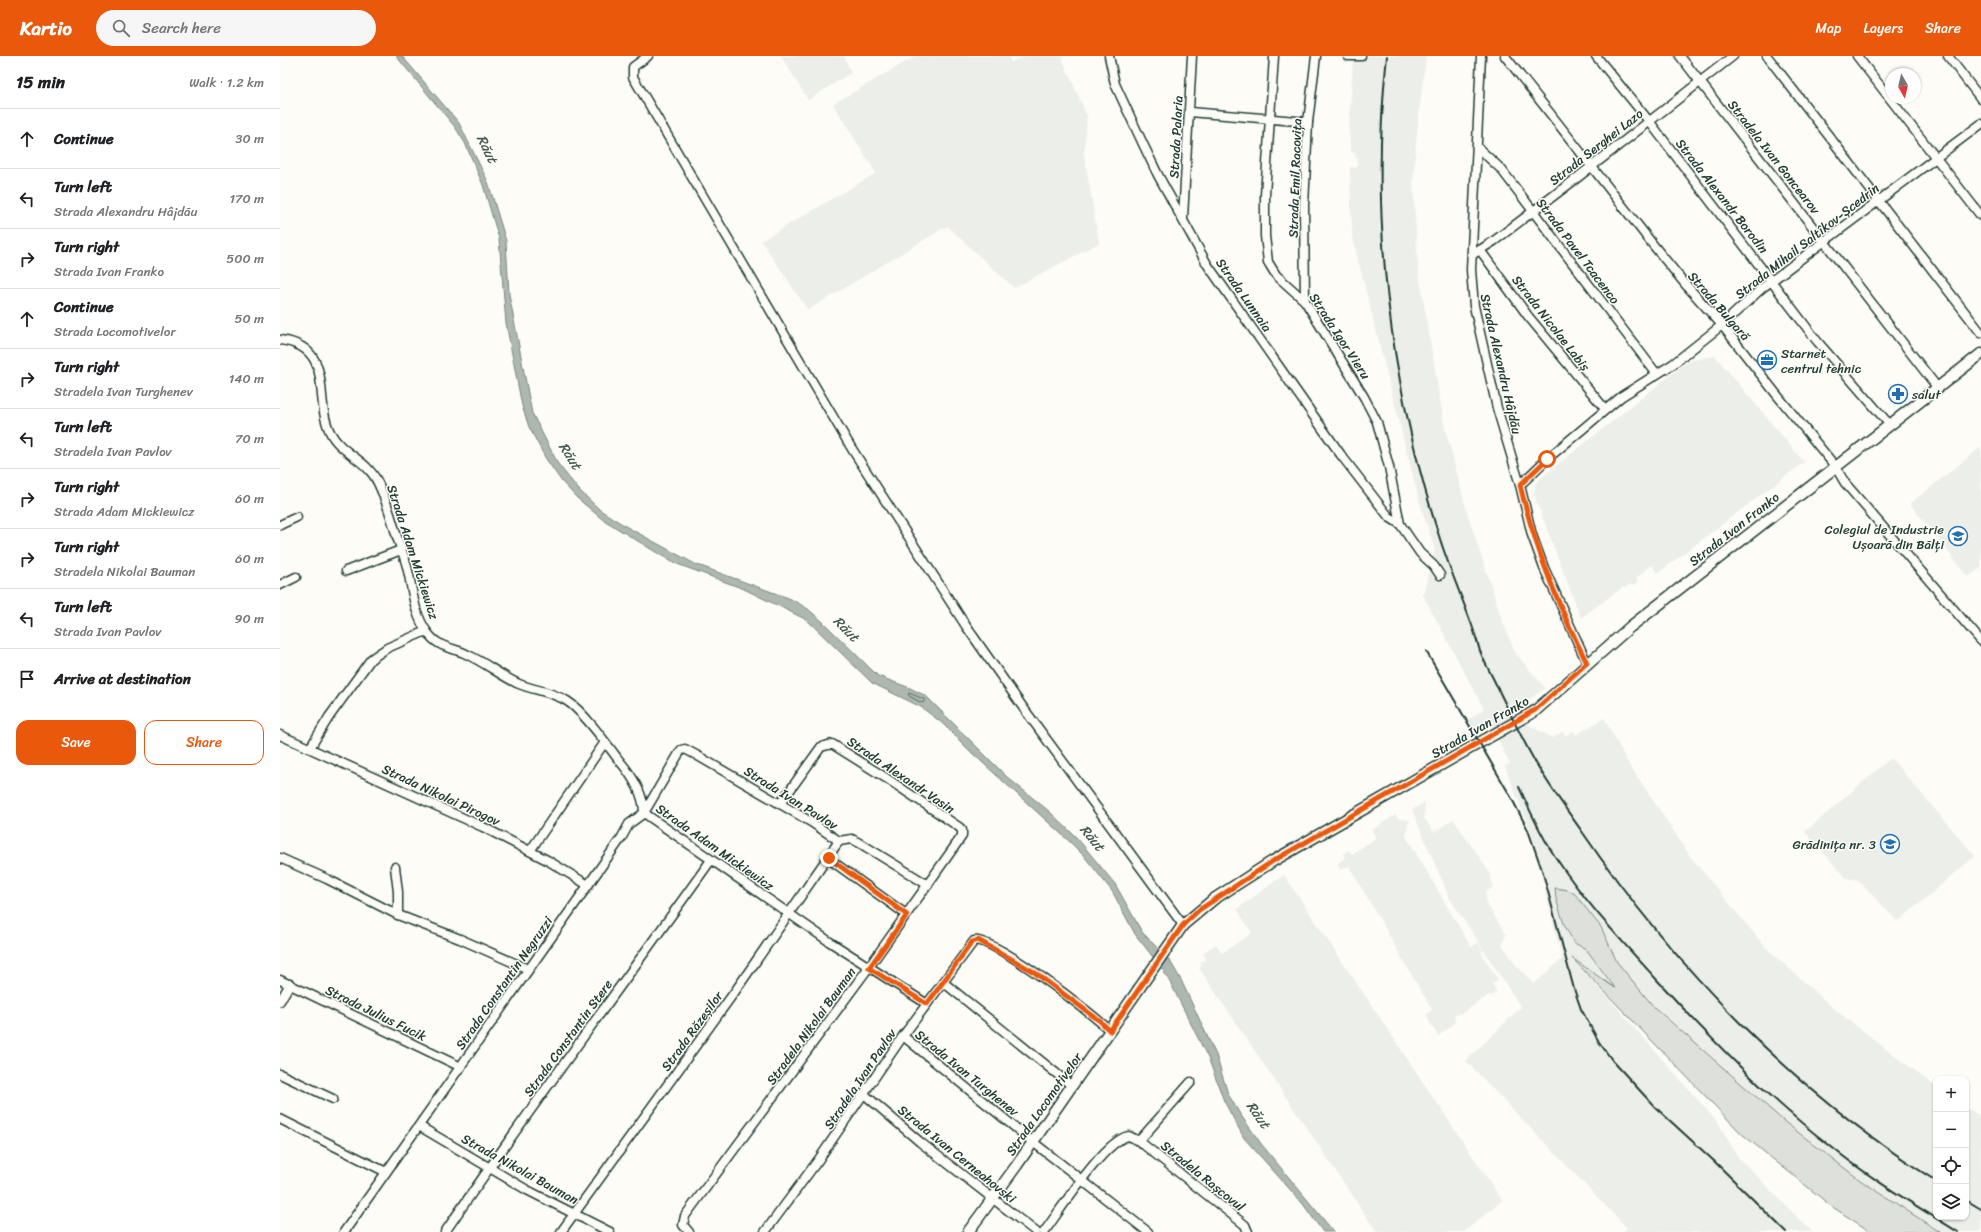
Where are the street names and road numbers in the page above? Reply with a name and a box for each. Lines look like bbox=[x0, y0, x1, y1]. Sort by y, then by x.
street label: Strada Palaria bbox=[1162, 95, 1190, 179]
street label: Stradela Ivan Goncearov bbox=[1722, 95, 1827, 220]
street label: Strada Serghei Lazo bbox=[1544, 102, 1649, 191]
street label: Strada Emil Racovița bbox=[1281, 117, 1309, 238]
street label: Strada Alexandr Borodin bbox=[1670, 133, 1774, 259]
street label: Strada Mihail Saltîkov-Șcedrin bbox=[1730, 177, 1884, 305]
street label: Strada Pavel Tcacenco bbox=[1530, 193, 1626, 309]
street label: Strada Lunnaia bbox=[1210, 253, 1278, 337]
street label: Strada Bulgară bbox=[1682, 266, 1756, 346]
street label: Strada Nicolae Labiș bbox=[1506, 270, 1597, 377]
street label: Strada Igor Vieru bbox=[1303, 288, 1377, 384]
street label: Strada Alexandru Hâjdău bbox=[1474, 291, 1528, 437]
street label: Strada Adam Mickiewicz bbox=[380, 482, 446, 623]
street label: Strada Ivan Franko bbox=[1684, 486, 1785, 572]
street label: Strada Ivan Franko bbox=[1427, 689, 1534, 764]
street label: Strada Alexandr Vasin bbox=[842, 730, 960, 820]
street label: Strada Nikolai Pirogov bbox=[378, 757, 505, 833]
street label: Strada Ivan Pavlov bbox=[739, 760, 843, 837]
street label: Strada Adam Mickiewicz bbox=[651, 797, 780, 897]
street label: Strada Constantin Negruzzi bbox=[449, 911, 559, 1055]
street label: Stradela Nikolai Bauman bbox=[760, 962, 862, 1090]
street label: Strada Constantin Stere bbox=[517, 974, 619, 1102]
street label: Strada Julius Fucik bbox=[321, 979, 431, 1048]
street label: Strada Răzeșilor bbox=[655, 985, 729, 1076]
street label: Stradela Ivan Pavlov bbox=[818, 1023, 903, 1134]
street label: Strada Ivan Turghenev bbox=[910, 1024, 1025, 1123]
street label: Strada Locomotivelor bbox=[1000, 1047, 1089, 1160]
street label: Strada Ivan Cerneahovski bbox=[893, 1099, 1022, 1209]
street label: Strada Nikolai Bauman bbox=[457, 1127, 583, 1211]
street label: Stradela Rașcovul bbox=[1156, 1135, 1251, 1218]

